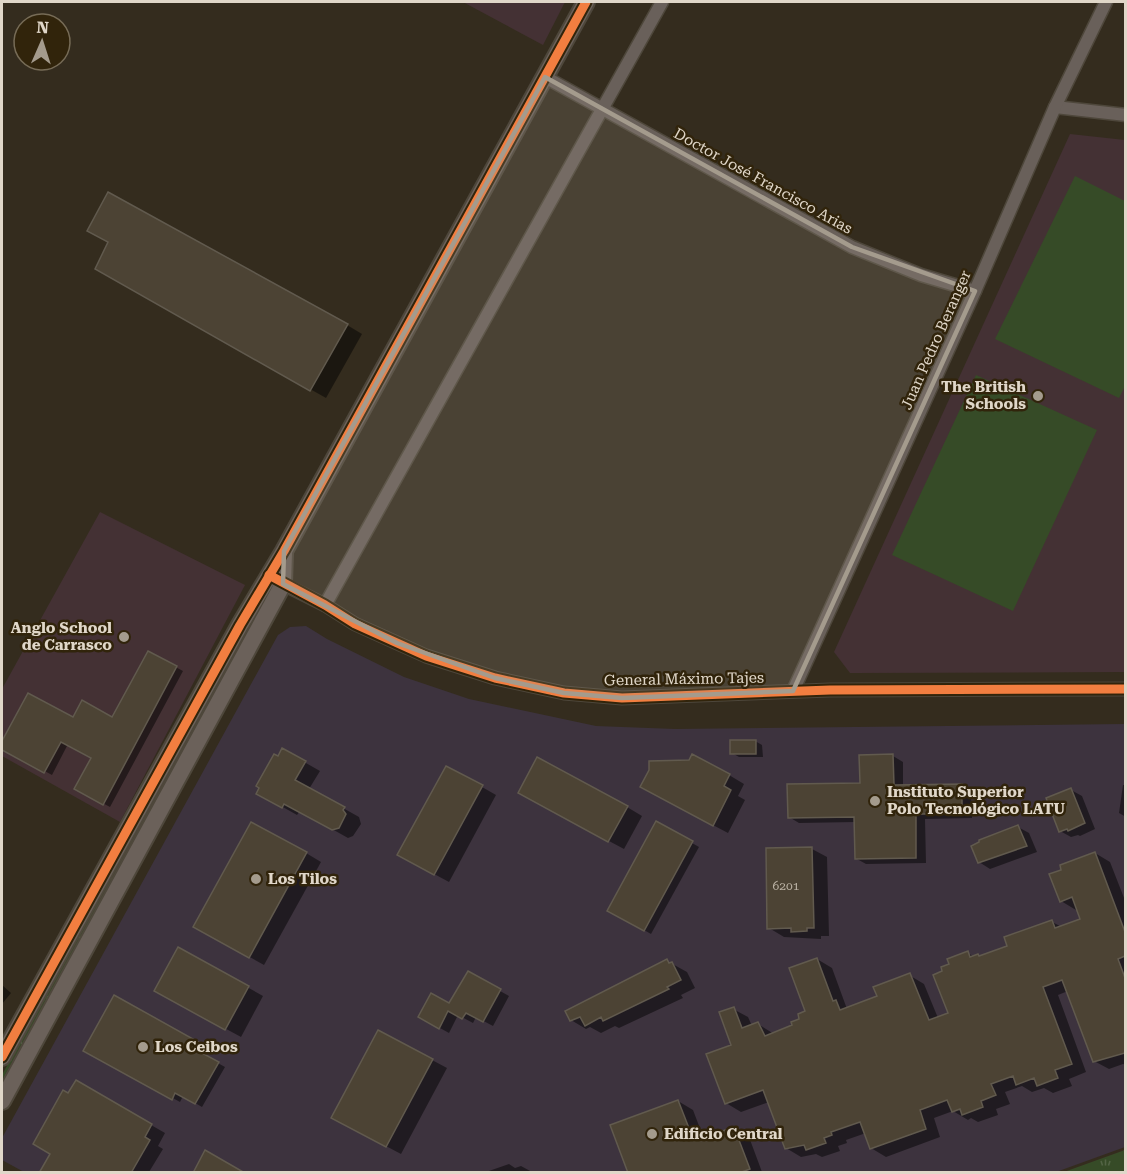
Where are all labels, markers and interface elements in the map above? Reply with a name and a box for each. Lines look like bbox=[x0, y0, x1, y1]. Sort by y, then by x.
north arrow bbox=[12, 12, 72, 72]
text: N bbox=[36, 18, 49, 37]
street label: Doctor José Francisco Arias bbox=[671, 124, 855, 238]
street label: Juan Pedro Beranger bbox=[897, 268, 975, 412]
place label: The British Schools bbox=[941, 378, 1026, 413]
marker: The British Schools bbox=[1031, 389, 1045, 403]
place label: Anglo School de Carrasco bbox=[11, 619, 112, 654]
marker: Anglo School de Carrasco bbox=[117, 630, 131, 644]
street label: General Máximo Tajes bbox=[604, 669, 764, 689]
place label: Instituto Superior Polo Tecnológico LATU bbox=[887, 783, 1066, 818]
marker: Instituto Superior Polo Tecnológico LATU bbox=[868, 794, 882, 808]
place label: Los Tilos bbox=[268, 870, 337, 888]
marker: Los Tilos bbox=[249, 872, 263, 886]
house number: 6201 bbox=[773, 879, 800, 893]
place label: Los Ceibos bbox=[155, 1038, 238, 1056]
marker: Los Ceibos bbox=[136, 1040, 150, 1054]
place label: Edificio Central bbox=[664, 1125, 782, 1143]
marker: Edificio Central bbox=[645, 1127, 659, 1141]

